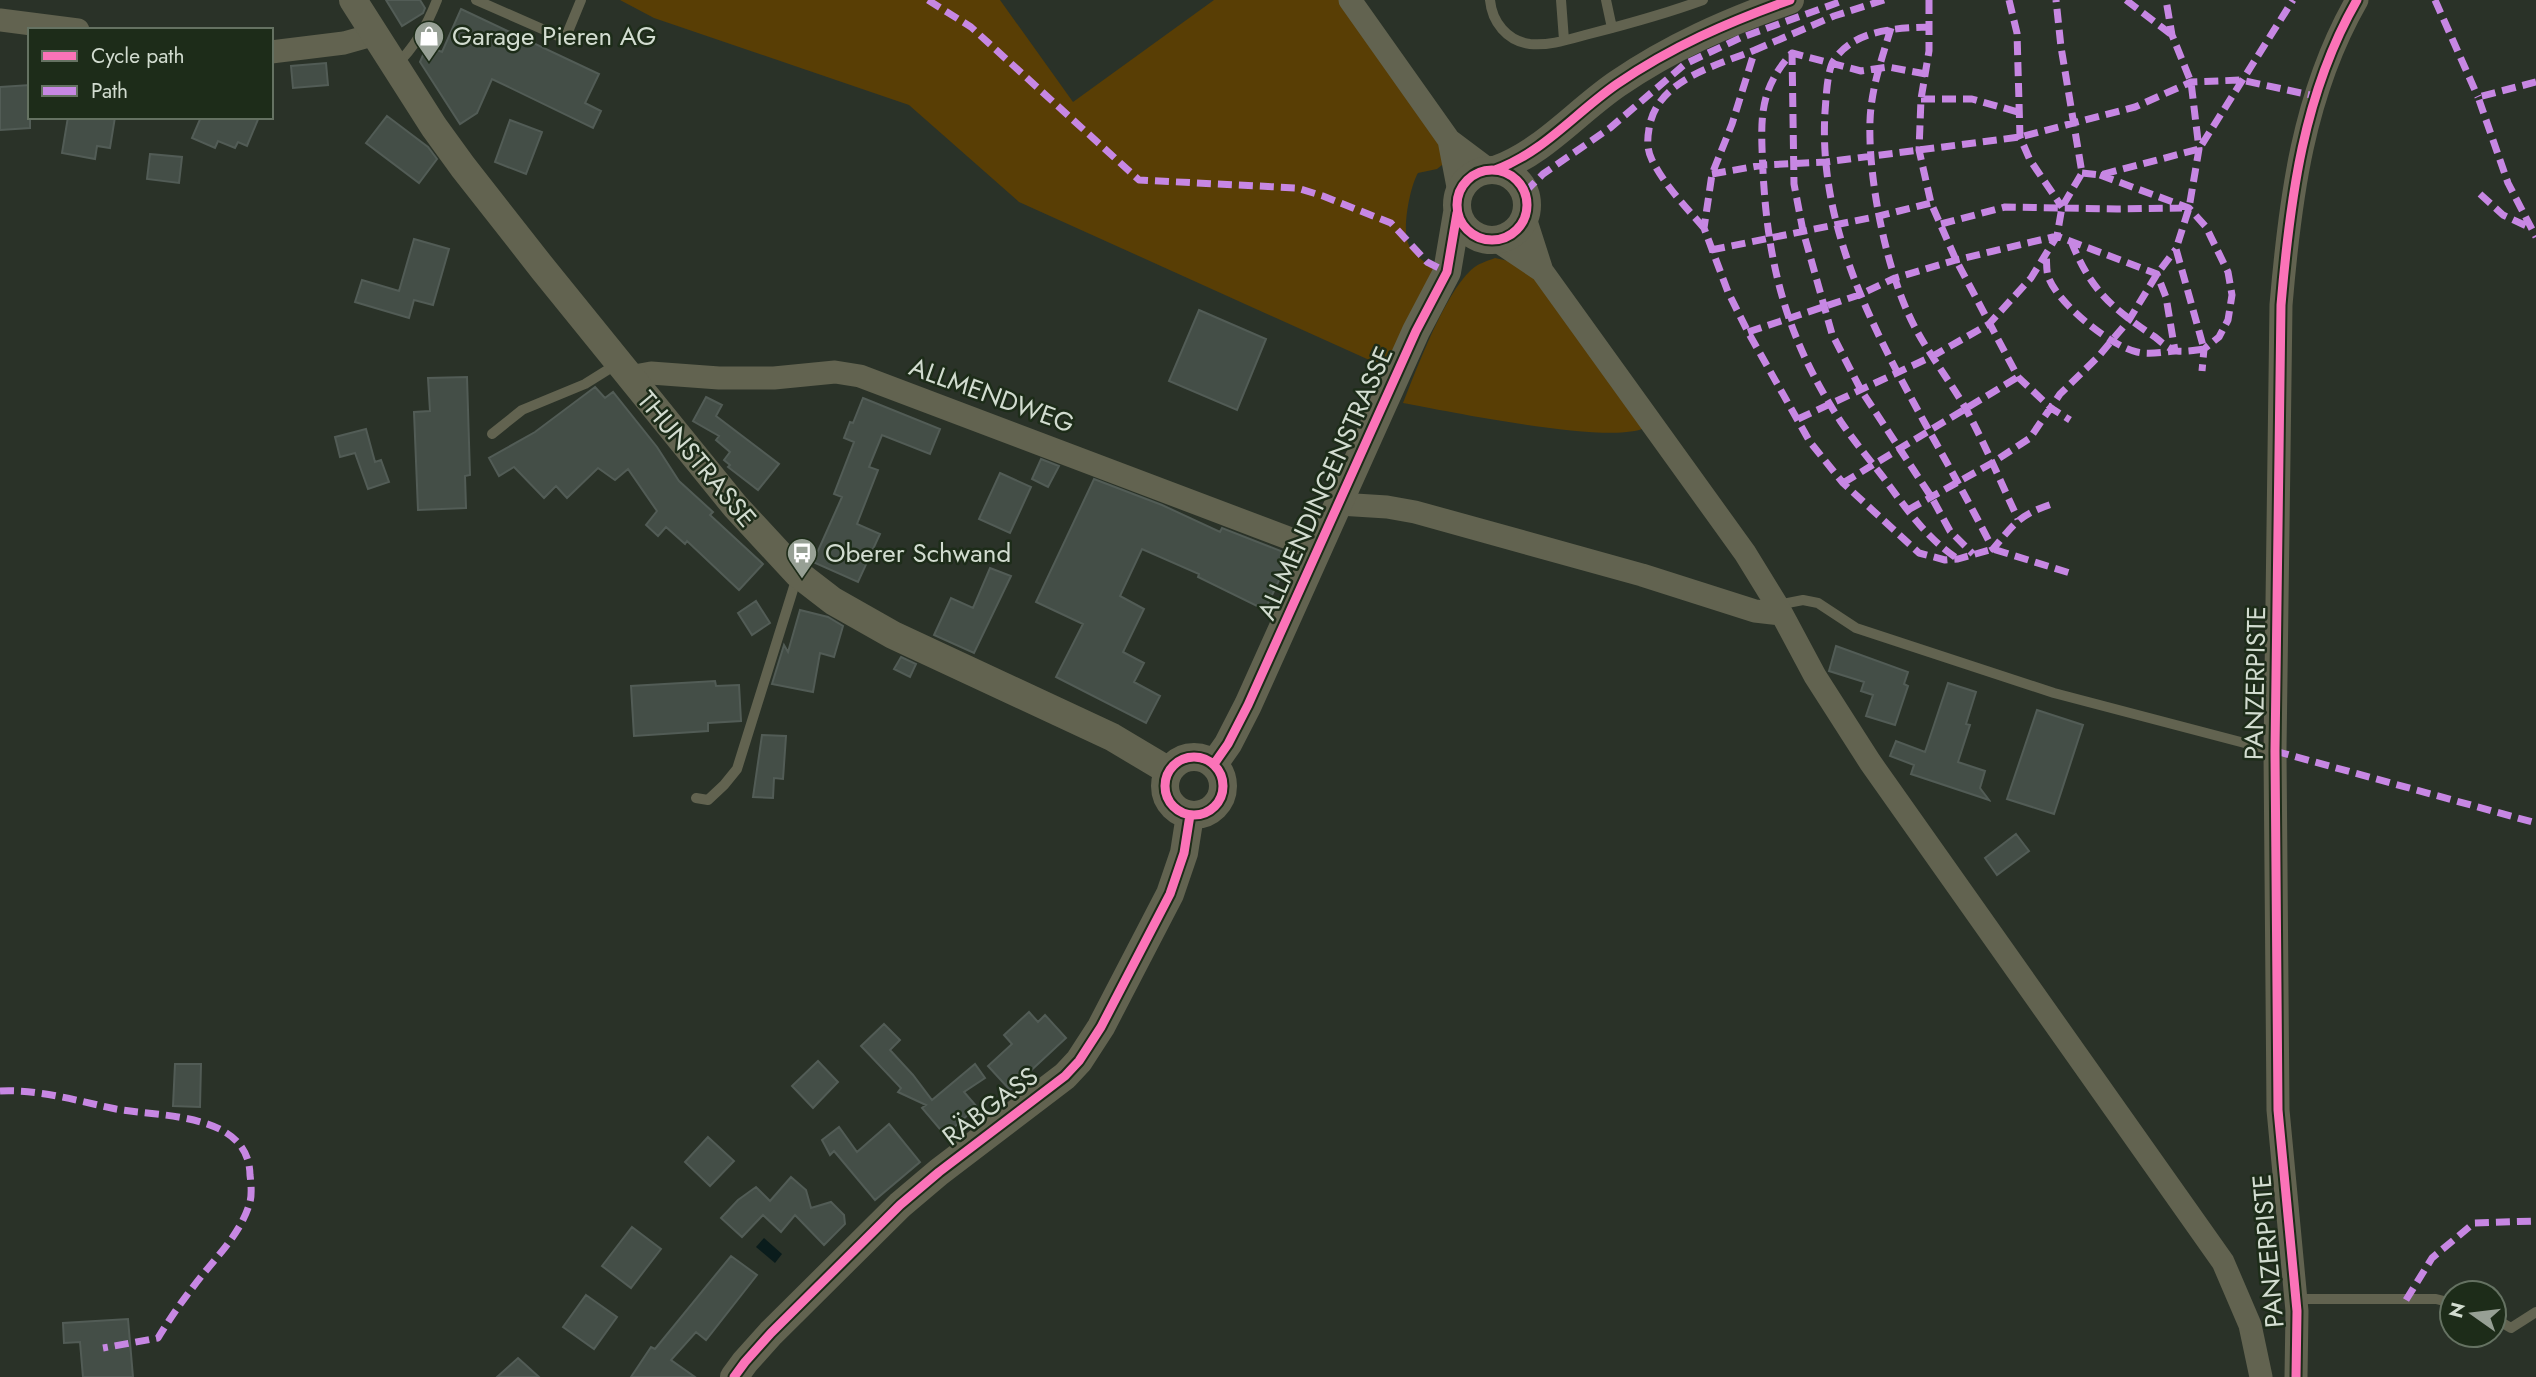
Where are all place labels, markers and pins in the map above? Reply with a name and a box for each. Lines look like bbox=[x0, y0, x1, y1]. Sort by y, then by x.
place label: Garage Pieren AG bbox=[452, 17, 656, 55]
shop icon: Garage Pieren AG bbox=[412, 19, 446, 63]
place label: Oberer Schwand bbox=[825, 534, 1011, 572]
bus stop icon: Oberer Schwand bbox=[785, 536, 819, 580]

